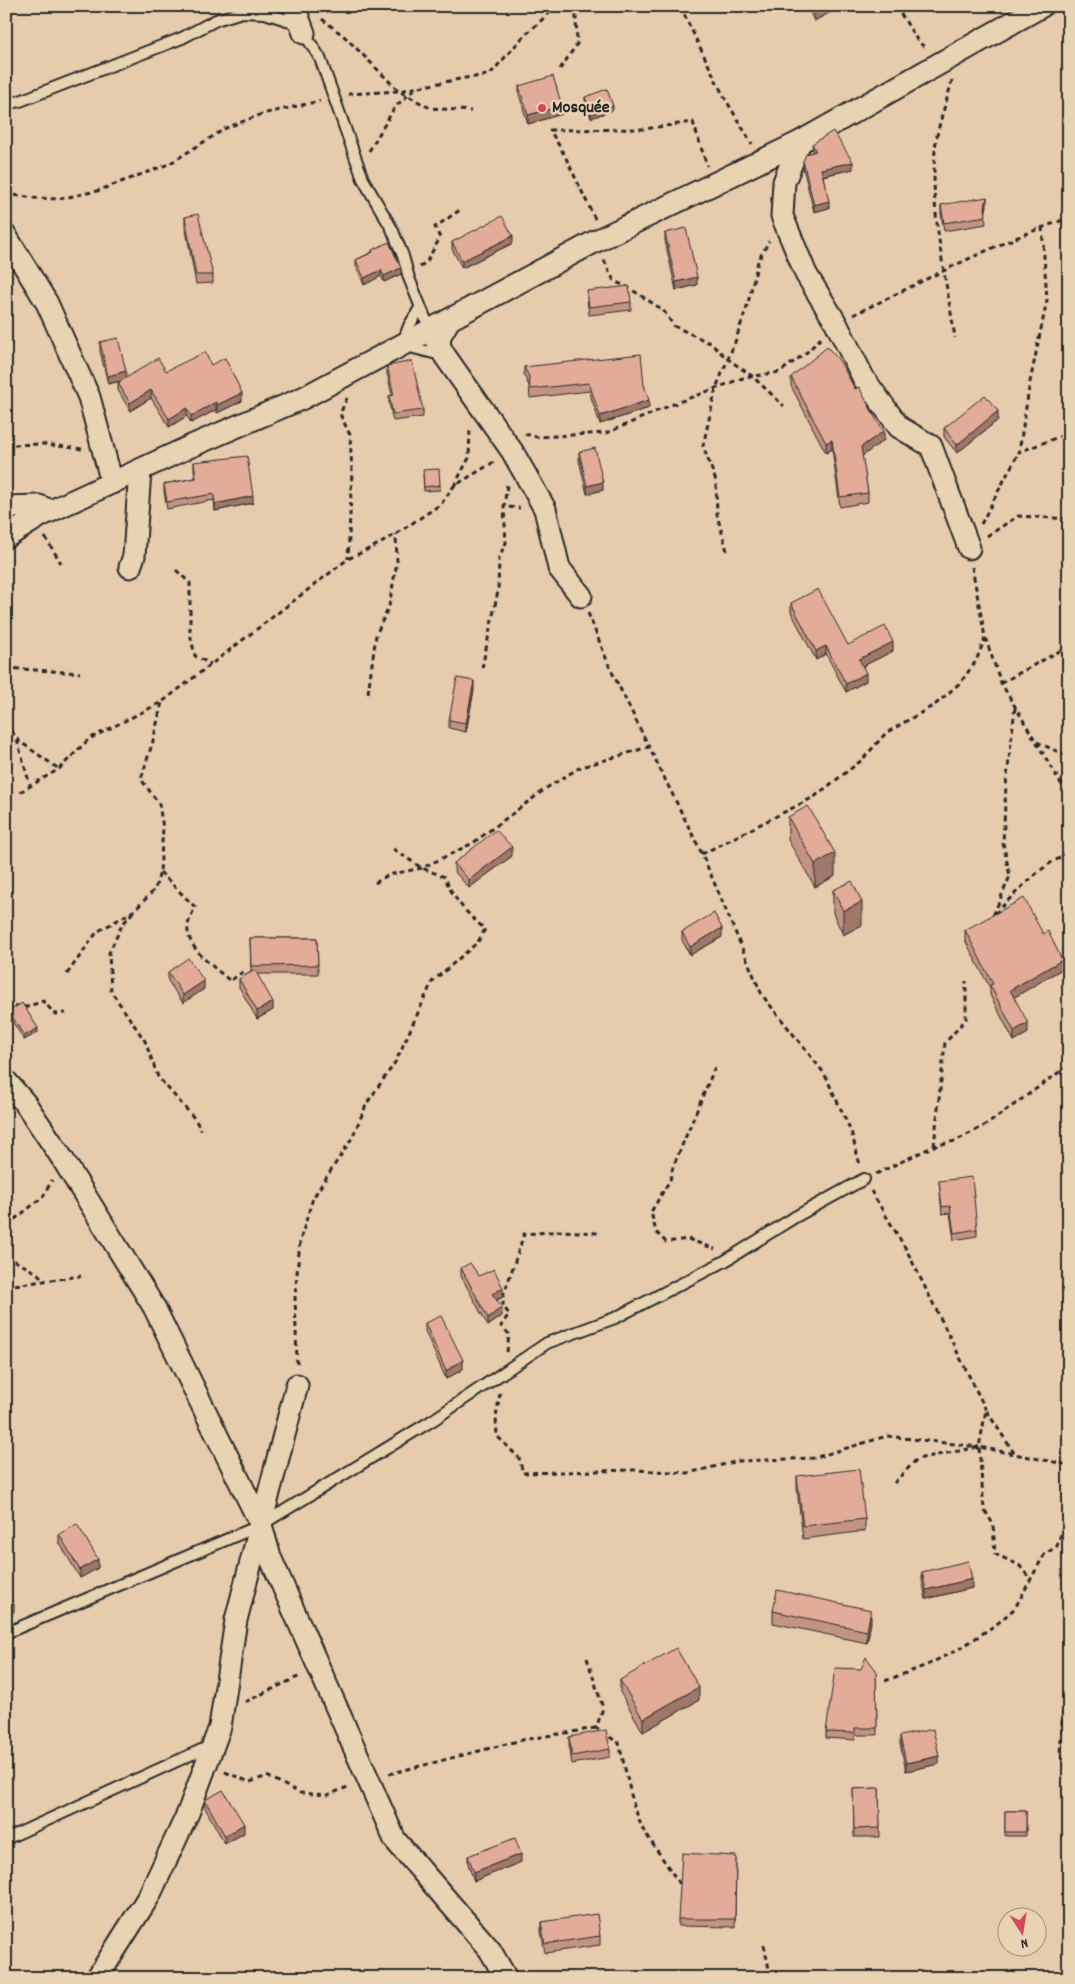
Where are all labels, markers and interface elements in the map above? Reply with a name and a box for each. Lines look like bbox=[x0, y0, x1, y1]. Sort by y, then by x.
place label: Mosquée bbox=[552, 96, 610, 121]
marker: Mosquée bbox=[536, 102, 548, 114]
north arrow bbox=[998, 1906, 1048, 1956]
text: N bbox=[1019, 1932, 1030, 1953]

